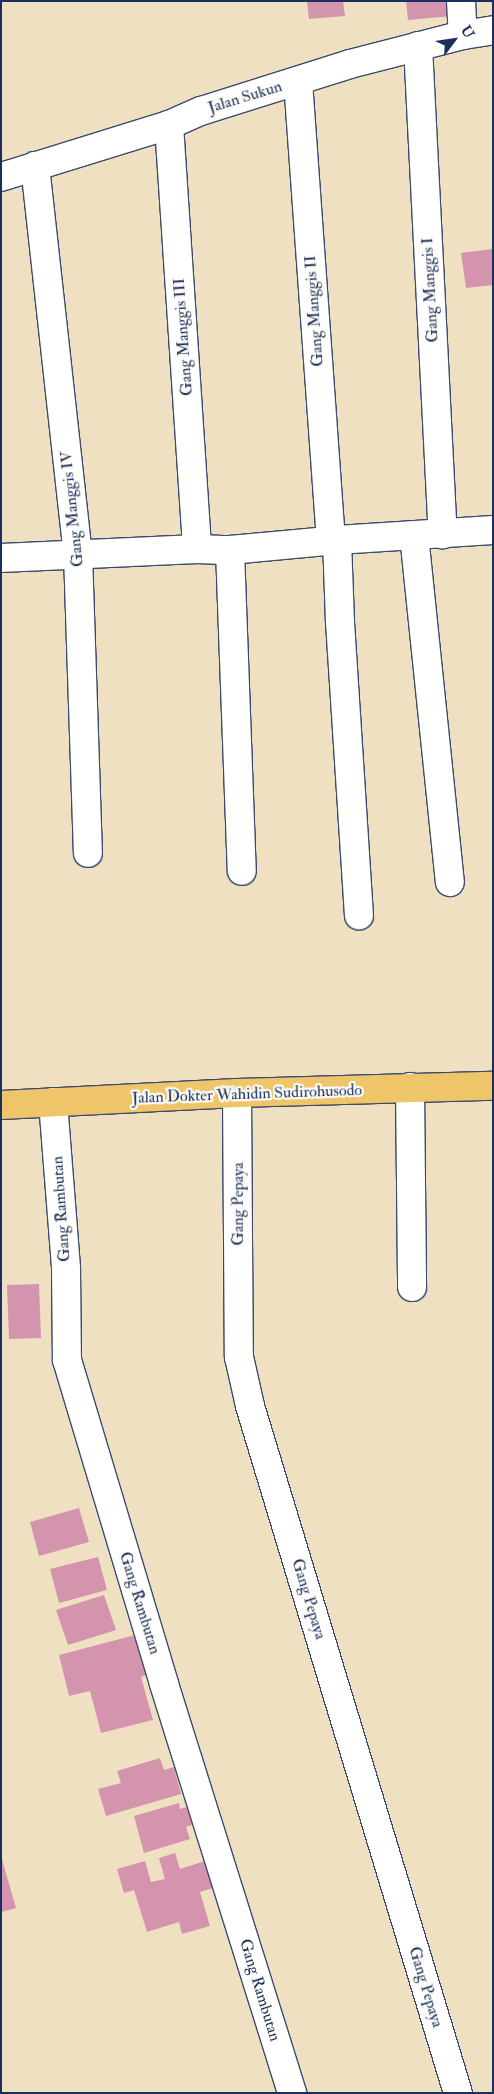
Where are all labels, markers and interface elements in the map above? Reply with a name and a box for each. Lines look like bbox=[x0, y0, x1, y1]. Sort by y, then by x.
north arrow bbox=[429, 15, 479, 65]
text: U bbox=[457, 23, 478, 41]
street label: Jalan Sukun bbox=[206, 77, 284, 117]
street label: Gang Manggis I bbox=[418, 237, 442, 343]
street label: Gang Manggis II bbox=[301, 255, 327, 367]
street label: Gang Manggis III bbox=[169, 277, 197, 397]
street label: Gang Manggis IV bbox=[56, 450, 88, 568]
street label: Jalan Dokter Wahidin Sudirohusodo bbox=[132, 1080, 362, 1108]
street label: Gang Rambutan bbox=[48, 1155, 74, 1263]
street label: Gang Pepaya bbox=[228, 1162, 248, 1246]
street label: Gang Rambutan bbox=[115, 1550, 165, 1656]
street label: Gang Pepaya bbox=[288, 1556, 330, 1642]
street label: Gang Rambutan bbox=[235, 1937, 285, 2043]
street label: Gang Pepaya bbox=[405, 1944, 447, 2030]

